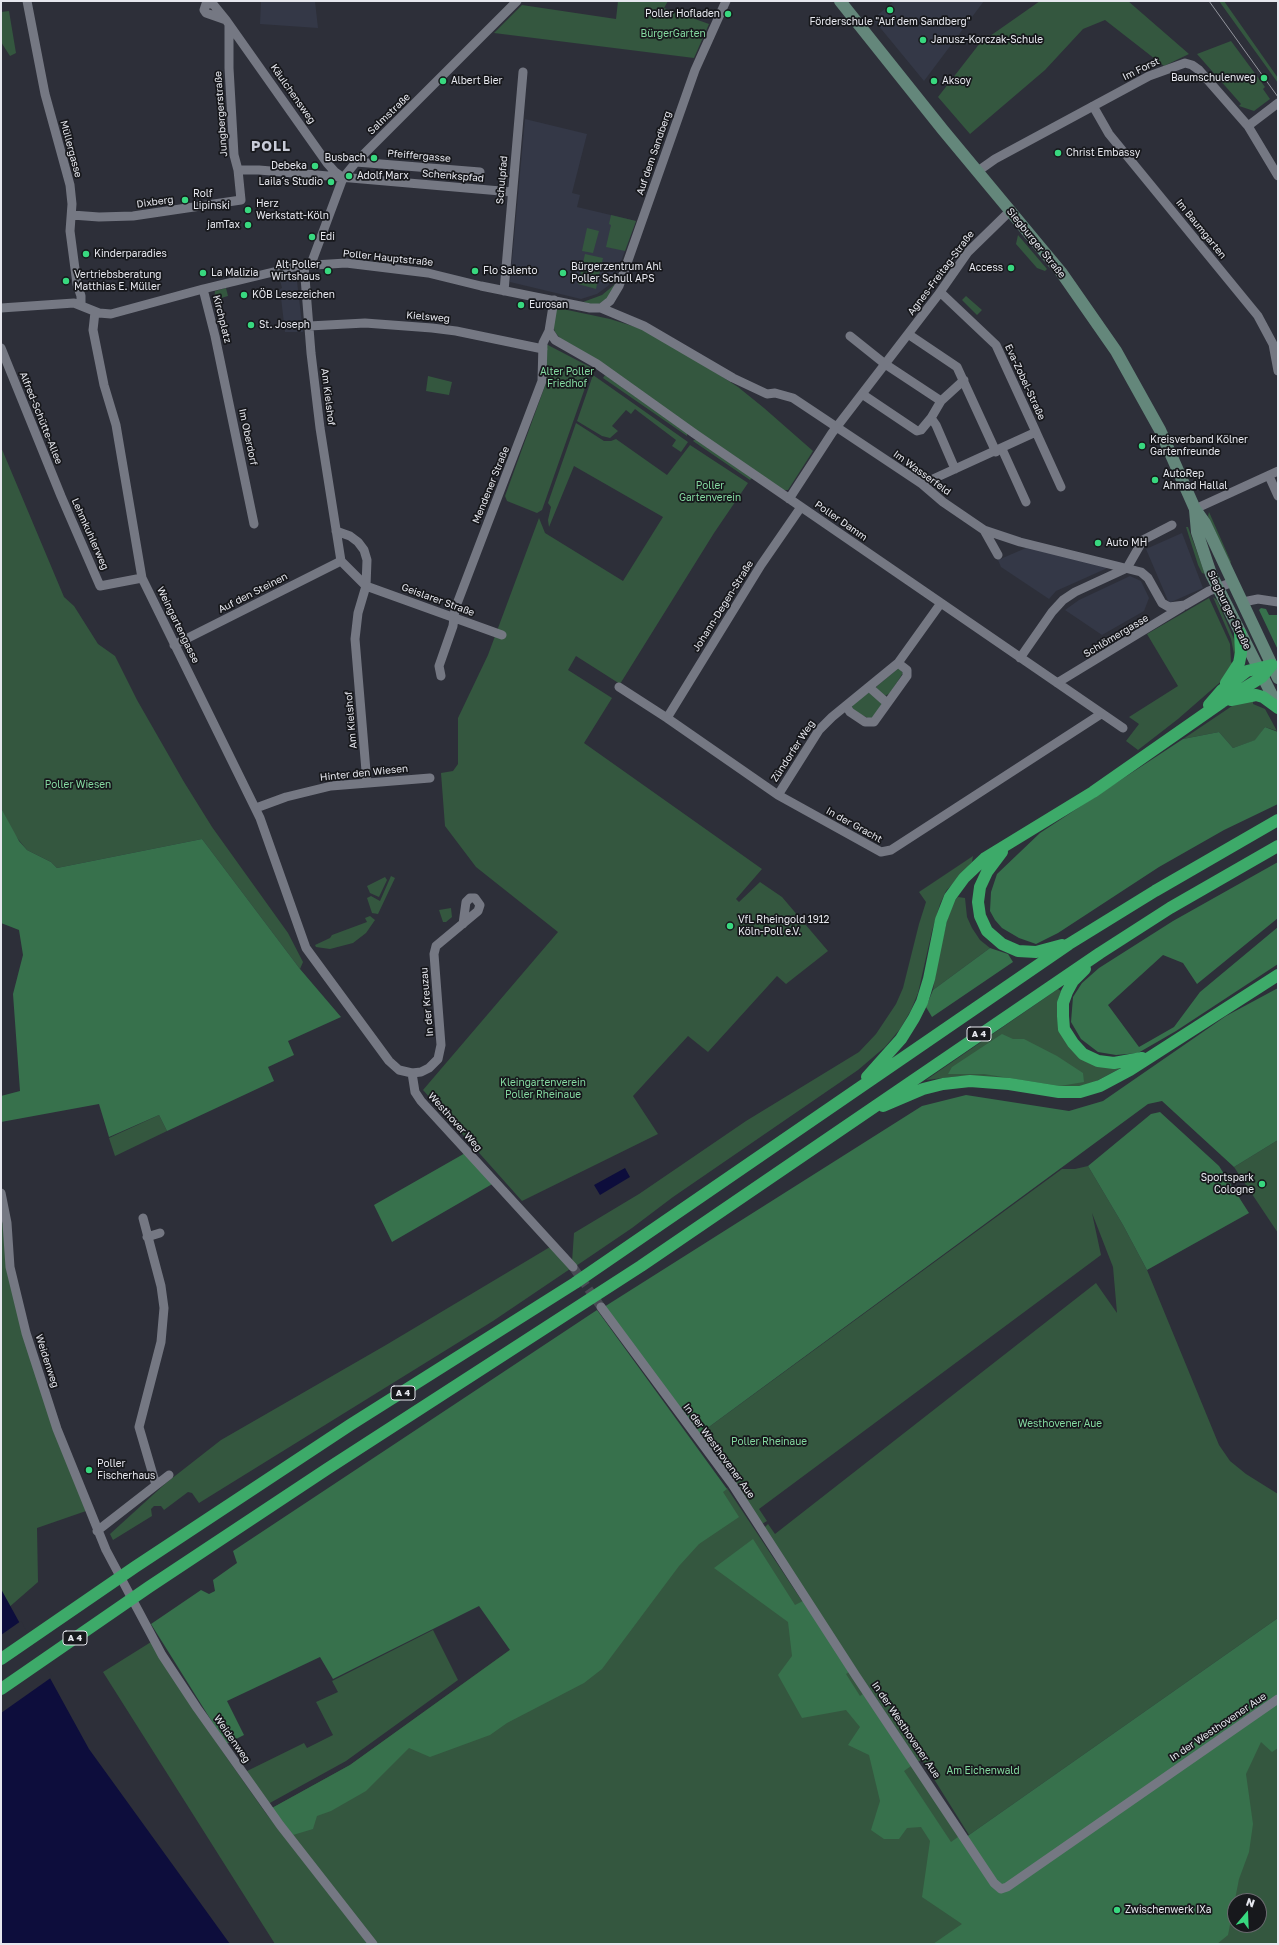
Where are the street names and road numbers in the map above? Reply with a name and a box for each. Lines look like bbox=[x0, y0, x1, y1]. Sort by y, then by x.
street label: Im Forst bbox=[1121, 55, 1161, 83]
street label: Käulchensweg bbox=[268, 62, 318, 126]
street label: Jungbergerstraße bbox=[212, 71, 230, 157]
street label: Salmstraße bbox=[365, 91, 413, 137]
street label: Auf dem Sandberg bbox=[634, 109, 674, 197]
street label: Müllergasse bbox=[58, 119, 84, 179]
street label: Pfeiffergasse bbox=[387, 147, 451, 165]
street label: Schulpfad bbox=[494, 155, 510, 205]
street label: Schenkspfad bbox=[421, 167, 485, 185]
street label: Dixberg bbox=[136, 193, 174, 211]
street label: Im Baumgarten bbox=[1173, 197, 1229, 261]
street label: Siegburger Straße bbox=[1004, 206, 1068, 280]
street label: Agnes-Freitag-Straße bbox=[905, 228, 977, 318]
street label: Poller Hauptstraße bbox=[342, 247, 434, 269]
street label: Kirchplatz bbox=[210, 294, 234, 344]
street label: Kielsweg bbox=[406, 309, 450, 325]
street label: Eva-Zobel-Straße bbox=[1002, 342, 1048, 422]
street label: Am Kielshof bbox=[319, 368, 337, 426]
street label: Alfred-Schütte-Allee bbox=[17, 370, 65, 466]
street label: Im Oberdorf bbox=[236, 408, 260, 466]
street label: Mendener Straße bbox=[470, 445, 512, 525]
street label: Im Wasserfeld bbox=[891, 448, 953, 498]
street label: Lehmkuhlerweg bbox=[69, 496, 111, 572]
street label: Poller Damm bbox=[812, 499, 870, 543]
street label: Johann-Degen-Straße bbox=[690, 558, 756, 654]
street label: Siegburger Straße bbox=[1205, 568, 1253, 652]
street label: Auf den Steinen bbox=[216, 570, 290, 616]
street label: Geislarer Straße bbox=[400, 581, 476, 619]
street label: Weingartengasse bbox=[154, 585, 202, 665]
street label: Schlömergasse bbox=[1081, 612, 1151, 660]
street label: Am Kielshof bbox=[343, 691, 359, 749]
street label: Zündorfer Weg bbox=[769, 718, 817, 784]
street label: Hinter den Wiesen bbox=[319, 762, 409, 784]
street label: In der Gracht bbox=[824, 805, 884, 845]
street label: In der Kreuzau bbox=[418, 967, 436, 1037]
road number: A 4 bbox=[967, 1027, 991, 1041]
street label: Westhover Weg bbox=[425, 1090, 485, 1154]
street label: Weidenweg bbox=[33, 1333, 61, 1389]
road number: A 4 bbox=[391, 1386, 415, 1400]
street label: In der Westhovener Aue bbox=[681, 1401, 757, 1501]
road number: A 4 bbox=[63, 1631, 87, 1645]
street label: In der Westhovener Aue bbox=[869, 1679, 943, 1781]
street label: In der Westhovener Aue bbox=[1167, 1690, 1269, 1764]
street label: Weidenweg bbox=[211, 1713, 253, 1765]

